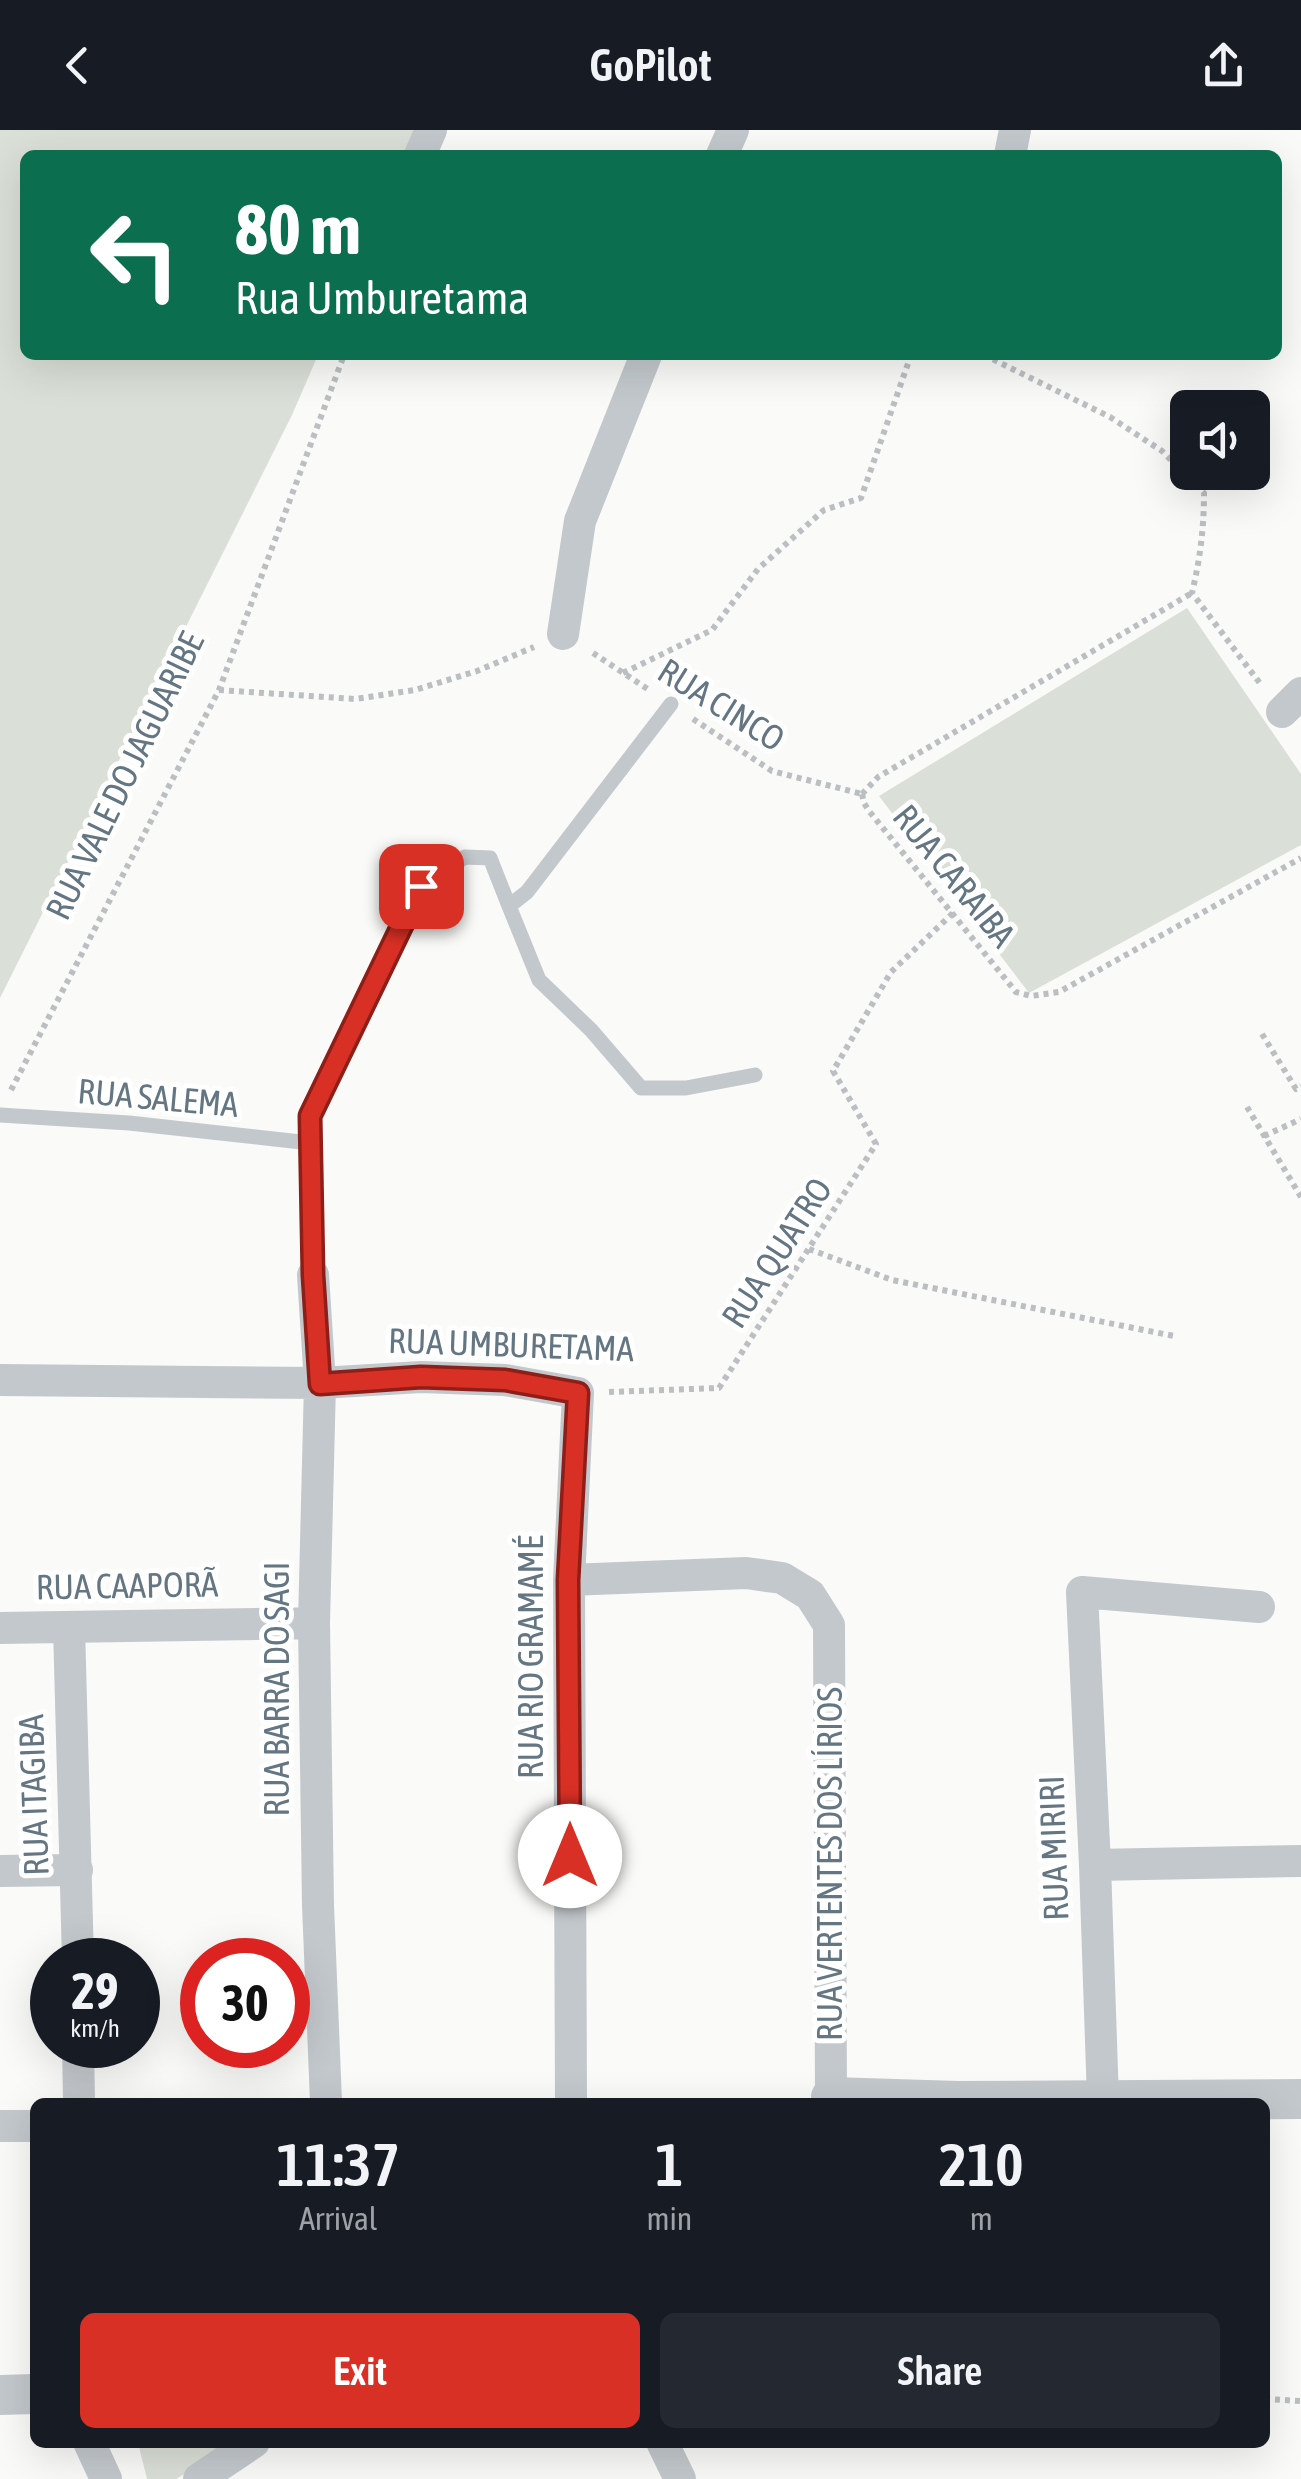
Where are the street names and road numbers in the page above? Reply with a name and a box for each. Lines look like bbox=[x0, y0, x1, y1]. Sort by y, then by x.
street label: RUA VALE DO JAGUARIBE bbox=[37, 625, 211, 926]
street label: RUA CINCO bbox=[651, 650, 792, 758]
street label: RUA CARAIBA bbox=[886, 797, 1024, 955]
street label: RUA SALEMA bbox=[76, 1070, 241, 1124]
street label: RUA QUATRO bbox=[713, 1170, 839, 1335]
street label: RUA UMBURETAMA bbox=[388, 1320, 635, 1368]
street label: RUA RIO GRAMAMÉ bbox=[510, 1535, 550, 1779]
street label: RUA BARRA DO SAGI bbox=[256, 1562, 296, 1816]
street label: RUA CAAPORÃ bbox=[35, 1563, 219, 1607]
street label: RUA VERTENTES DOS LÍRIOS bbox=[809, 1687, 849, 2041]
street label: RUA ITAGIBA bbox=[10, 1713, 56, 1876]
street label: RUA MIRIRI bbox=[1030, 1775, 1076, 1921]

